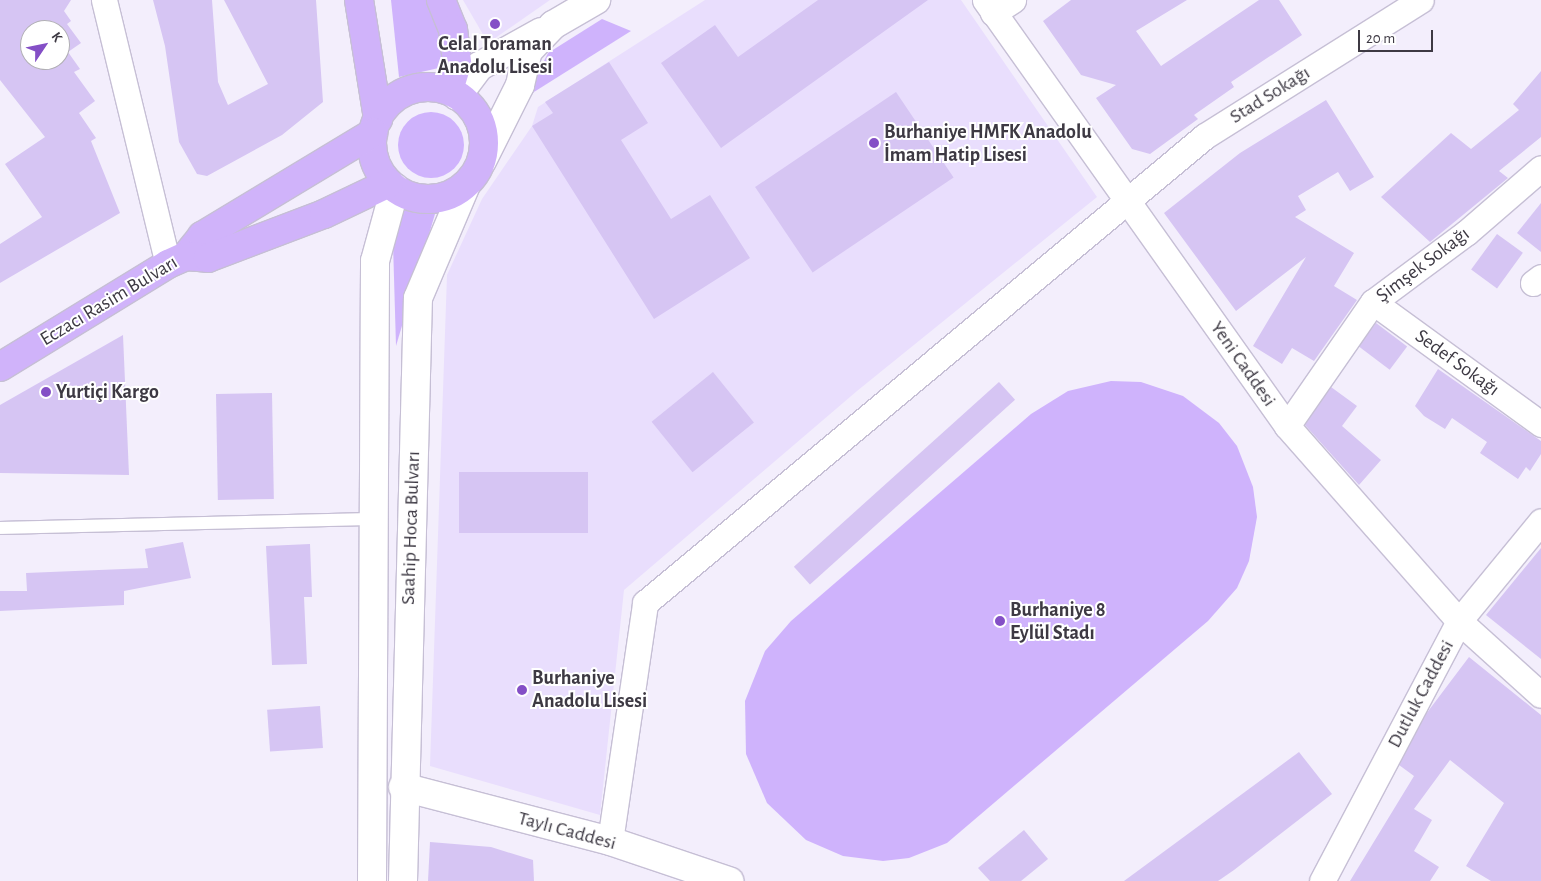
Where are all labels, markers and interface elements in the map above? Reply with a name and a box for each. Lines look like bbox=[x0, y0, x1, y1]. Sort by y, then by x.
marker: Celal Toraman Anadolu Lisesi bbox=[489, 18, 501, 30]
north arrow bbox=[20, 20, 70, 70]
scale bar bbox=[1361, 20, 1436, 52]
text: K bbox=[49, 30, 65, 44]
text: 20 m bbox=[1366, 31, 1395, 46]
place label: Celal Toraman Anadolu Lisesi bbox=[437, 32, 553, 79]
street label: Stad Sokağı bbox=[1225, 61, 1315, 129]
place label: Burhaniye HMFK Anadolu İmam Hatip Lisesi bbox=[884, 120, 1092, 167]
marker: Burhaniye HMFK Anadolu İmam Hatip Lisesi bbox=[868, 137, 880, 149]
street label: Şimşek Sokağı bbox=[1372, 222, 1474, 308]
street label: Eczacı Rasim Bulvarı bbox=[36, 251, 182, 351]
street label: Yeni Caddesi bbox=[1205, 317, 1281, 411]
street label: Sedef Sokağı bbox=[1410, 324, 1504, 402]
place label: Yurtiçi Kargo bbox=[56, 380, 159, 404]
marker: Yurtiçi Kargo bbox=[40, 386, 52, 398]
street label: Saahip Hoca Bulvarı bbox=[396, 451, 426, 605]
place label: Burhaniye 8 Eylül Stadı bbox=[1010, 598, 1106, 645]
marker: Burhaniye 8 Eylül Stadı bbox=[994, 615, 1006, 627]
street label: Dutluk Caddesi bbox=[1383, 636, 1459, 752]
place label: Burhaniye Anadolu Lisesi bbox=[532, 666, 647, 713]
marker: Burhaniye Anadolu Lisesi bbox=[516, 684, 528, 696]
street label: Taylı Caddesi bbox=[515, 806, 619, 856]

